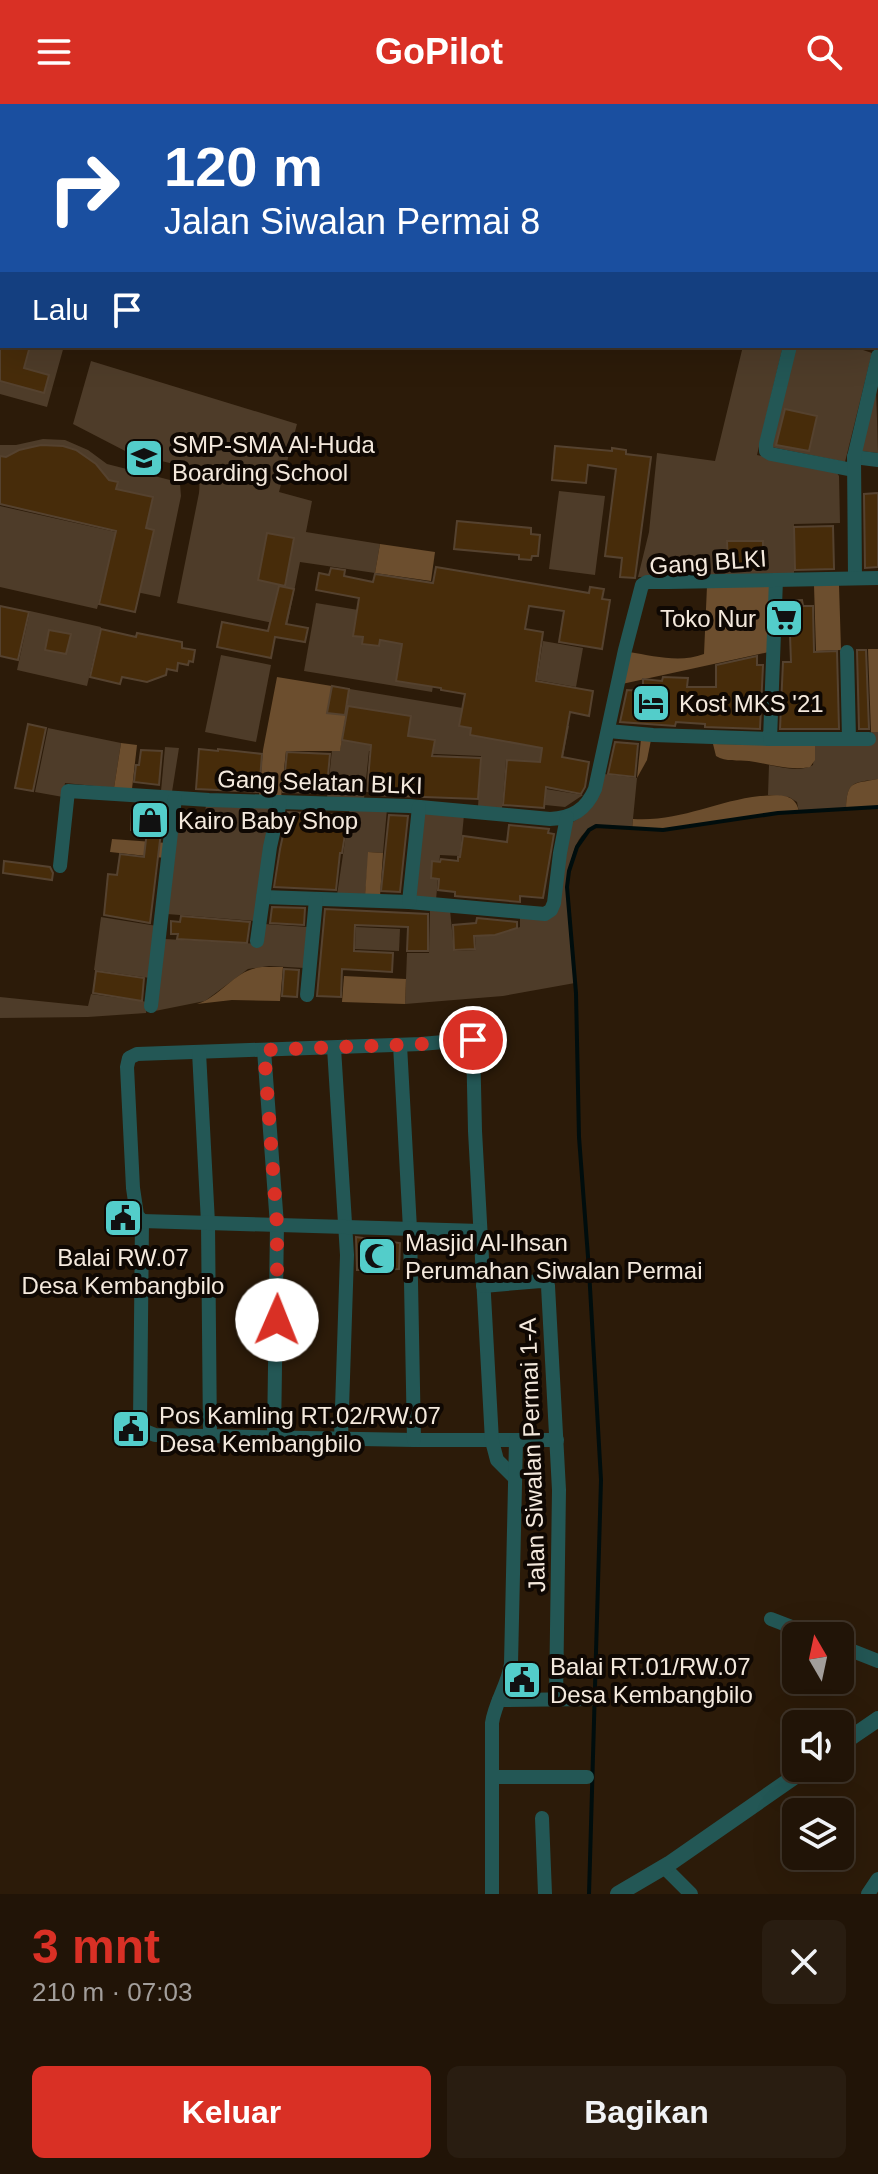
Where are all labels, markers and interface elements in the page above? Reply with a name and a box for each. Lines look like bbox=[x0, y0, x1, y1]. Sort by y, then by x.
icon: menu bbox=[32, 30, 76, 74]
icon: search bbox=[802, 30, 846, 74]
text: GoPilot bbox=[375, 31, 503, 72]
text: 120 m bbox=[164, 135, 323, 198]
icon: right bbox=[32, 136, 136, 240]
text: Jalan Siwalan Permai 8 bbox=[164, 201, 540, 242]
icon: arrive bbox=[105, 288, 149, 332]
text: Lalu bbox=[32, 293, 89, 326]
place label: SMP-SMA Al-Huda Boarding School bbox=[172, 431, 375, 486]
school or university icon: SMP-SMA Al-Huda Boarding School bbox=[123, 437, 165, 479]
street label: Gang BLKI bbox=[648, 544, 768, 580]
supermarket icon: Toko Nur bbox=[763, 597, 805, 639]
place label: Toko Nur bbox=[660, 605, 756, 632]
hotel icon: Kost MKS '21 bbox=[630, 682, 672, 724]
place label: Kost MKS '21 bbox=[679, 690, 824, 717]
street label: Gang Selatan BLKI bbox=[217, 765, 423, 799]
shop icon: Kairo Baby Shop bbox=[129, 799, 171, 841]
place label: Kairo Baby Shop bbox=[178, 807, 358, 834]
pin bbox=[439, 1006, 507, 1074]
icon: arrive bbox=[451, 1018, 495, 1062]
public building icon: Balai RW.07 Desa Kembangbilo bbox=[102, 1197, 144, 1239]
place label: Masjid Al-Ihsan Perumahan Siwalan Permai bbox=[405, 1229, 702, 1284]
mosque icon: Masjid Al-Ihsan Perumahan Siwalan Permai bbox=[356, 1235, 398, 1277]
place label: Balai RW.07 Desa Kembangbilo bbox=[22, 1244, 224, 1299]
position arrow bbox=[235, 1278, 319, 1362]
street label: Jalan Siwalan Permai 1-A bbox=[514, 1317, 550, 1593]
place label: Pos Kamling RT.02/RW.07 Desa Kembangbilo bbox=[159, 1402, 441, 1457]
public building icon: Pos Kamling RT.02/RW.07 Desa Kembangbilo bbox=[110, 1408, 152, 1450]
north arrow bbox=[782, 1622, 854, 1694]
map controls bbox=[782, 1622, 854, 1870]
place label: Balai RT.01/RW.07 Desa Kembangbilo bbox=[550, 1653, 753, 1708]
public building icon: Balai RT.01/RW.07 Desa Kembangbilo bbox=[501, 1659, 543, 1701]
button: sound bbox=[782, 1710, 854, 1782]
button: layers bbox=[782, 1798, 854, 1870]
text: 3 mnt bbox=[32, 1920, 160, 1973]
button: close bbox=[762, 1920, 846, 2004]
text: 210 m · 07:03 bbox=[32, 1977, 192, 2007]
button: Keluar bbox=[32, 2066, 431, 2158]
button: Bagikan bbox=[447, 2066, 846, 2158]

